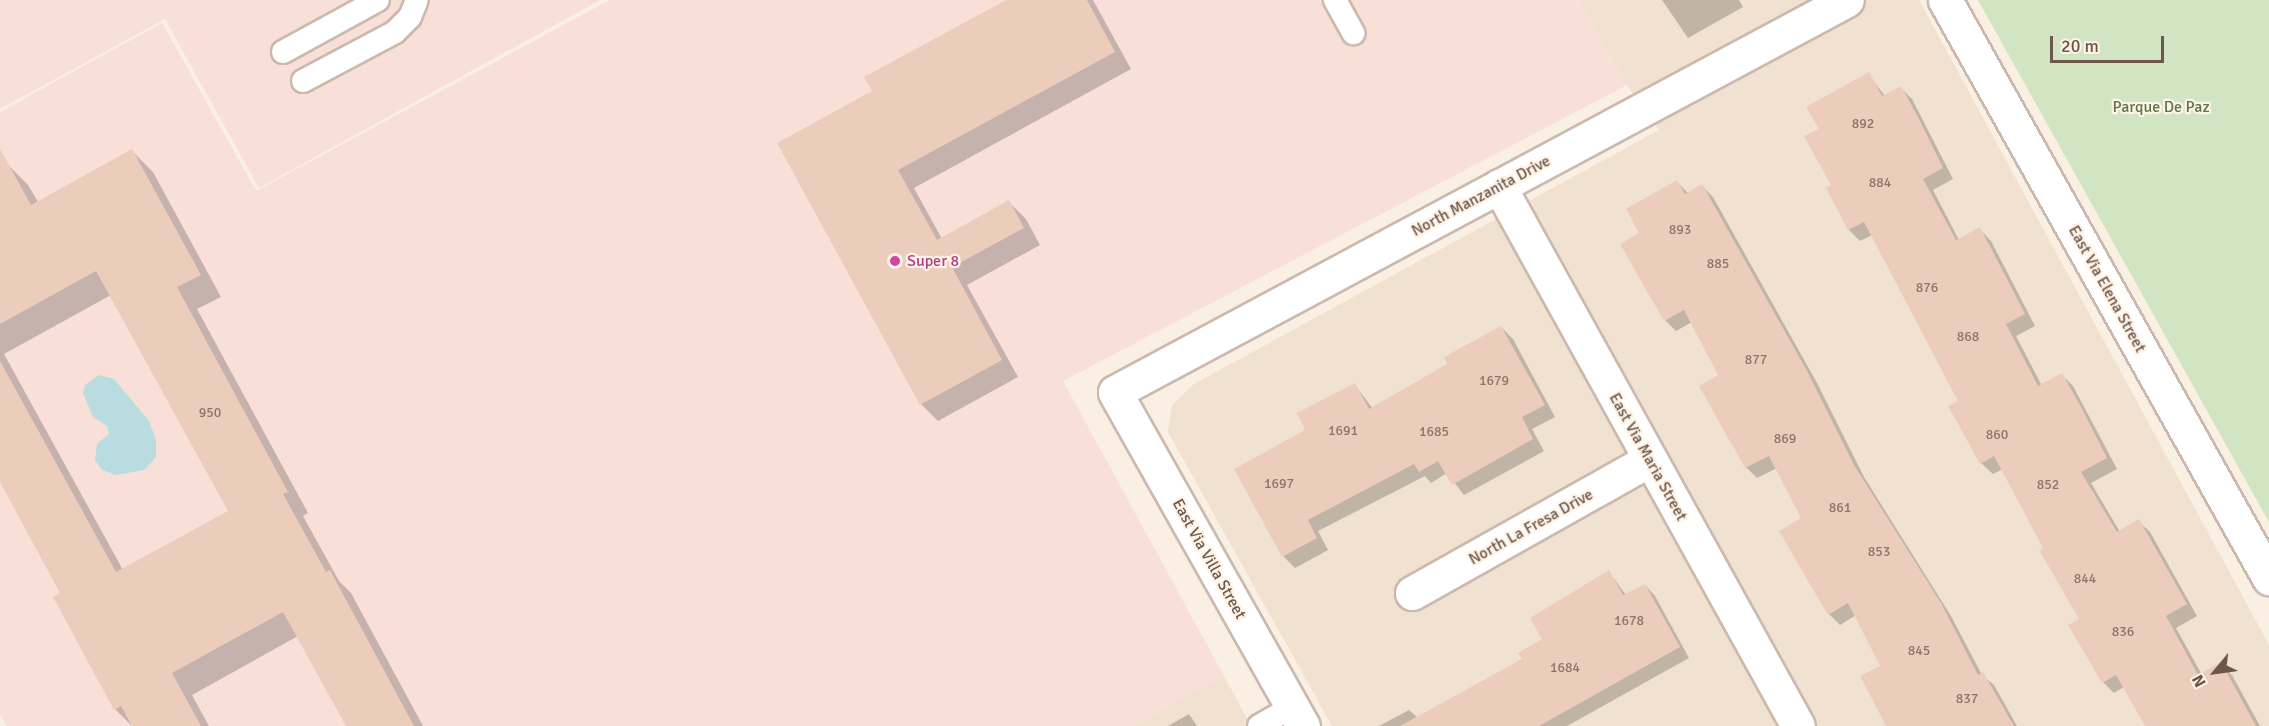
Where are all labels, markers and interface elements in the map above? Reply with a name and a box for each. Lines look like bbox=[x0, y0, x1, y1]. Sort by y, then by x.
scale bar bbox=[2053, 24, 2167, 62]
text: 20 m bbox=[2061, 35, 2099, 57]
park label: Parque De Paz bbox=[2112, 97, 2210, 117]
house number: 892 bbox=[1852, 116, 1874, 132]
street label: North Manzanita Drive bbox=[1408, 151, 1554, 241]
house number: 884 bbox=[1869, 175, 1891, 191]
house number: 893 bbox=[1669, 222, 1691, 238]
street label: East Via Elena Street bbox=[2064, 222, 2150, 356]
place label: Super 8 bbox=[907, 251, 959, 271]
marker: Super 8 bbox=[888, 254, 902, 268]
house number: 885 bbox=[1707, 256, 1729, 272]
house number: 876 bbox=[1916, 280, 1938, 296]
house number: 868 bbox=[1957, 329, 1979, 345]
house number: 877 bbox=[1745, 352, 1767, 368]
house number: 1679 bbox=[1479, 373, 1509, 389]
street label: East Via Maria Street bbox=[1605, 390, 1691, 524]
house number: 950 bbox=[199, 405, 221, 421]
house number: 1691 bbox=[1328, 423, 1358, 439]
house number: 1685 bbox=[1419, 424, 1449, 440]
house number: 860 bbox=[1986, 427, 2008, 443]
house number: 869 bbox=[1774, 431, 1796, 447]
house number: 1697 bbox=[1264, 476, 1294, 492]
house number: 852 bbox=[2037, 477, 2059, 493]
street label: North La Fresa Drive bbox=[1466, 485, 1596, 569]
street label: East Via Villa Street bbox=[1168, 496, 1250, 622]
house number: 861 bbox=[1829, 500, 1851, 516]
house number: 853 bbox=[1868, 544, 1890, 560]
house number: 844 bbox=[2074, 571, 2096, 587]
house number: 1678 bbox=[1614, 613, 1644, 629]
house number: 836 bbox=[2112, 624, 2134, 640]
north arrow bbox=[2185, 642, 2245, 702]
house number: 845 bbox=[1908, 643, 1930, 659]
house number: 1684 bbox=[1550, 660, 1580, 676]
text: N bbox=[2188, 671, 2211, 690]
house number: 837 bbox=[1956, 691, 1978, 707]

